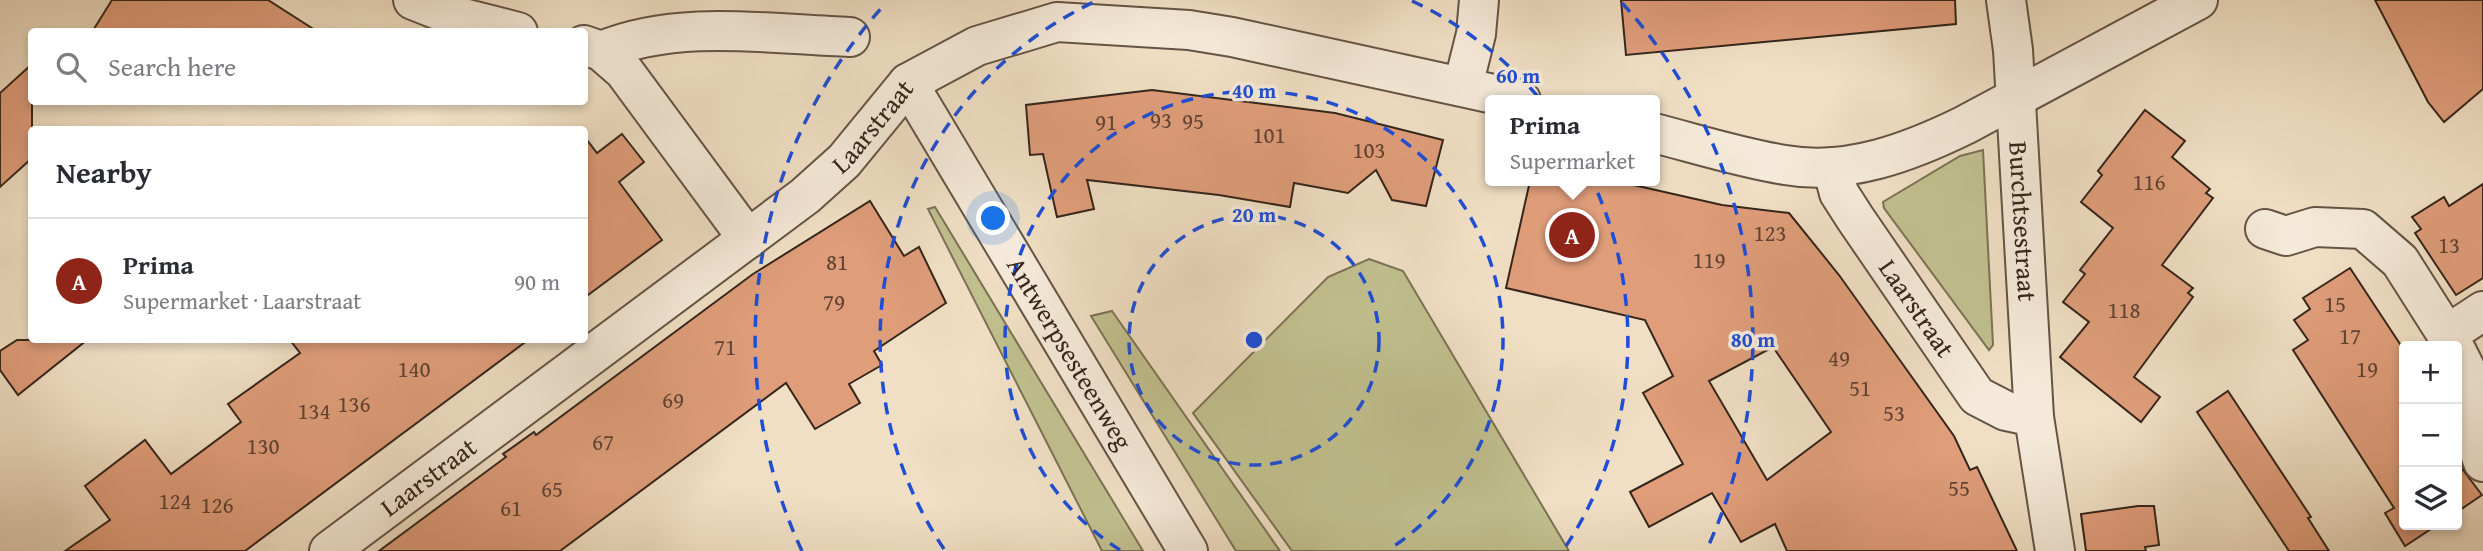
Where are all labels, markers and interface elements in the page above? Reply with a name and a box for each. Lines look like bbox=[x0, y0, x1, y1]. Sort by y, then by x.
search box bbox=[28, 28, 588, 105]
text: Search here bbox=[108, 47, 236, 86]
icon: search bbox=[52, 48, 90, 86]
text: 60 m bbox=[1496, 60, 1540, 91]
street label: Laarstraat bbox=[822, 70, 923, 183]
text: 40 m bbox=[1232, 75, 1276, 106]
popup bbox=[1485, 95, 1660, 186]
house number: 93 bbox=[1150, 103, 1172, 136]
house number: 95 bbox=[1182, 104, 1204, 137]
house number: 91 bbox=[1095, 105, 1117, 138]
text: Prima bbox=[1510, 105, 1580, 144]
house number: 101 bbox=[1252, 118, 1286, 151]
house number: 103 bbox=[1352, 133, 1386, 166]
street label: Burchtsestraat bbox=[1999, 140, 2047, 302]
text: Supermarket bbox=[1510, 144, 1635, 177]
text: Nearby bbox=[56, 150, 152, 194]
house number: 116 bbox=[2132, 165, 2166, 198]
text: 20 m bbox=[1232, 199, 1276, 230]
your location bbox=[976, 201, 1010, 235]
pin: A bbox=[1549, 209, 1595, 261]
house number: 123 bbox=[1753, 216, 1787, 249]
house number: 13 bbox=[2438, 228, 2460, 261]
house number: 119 bbox=[1692, 243, 1726, 276]
text: Prima bbox=[123, 245, 194, 284]
house number: 81 bbox=[826, 245, 848, 278]
street label: Antwerpsesteenweg bbox=[997, 249, 1143, 457]
street label: Laarstraat bbox=[1870, 251, 1965, 365]
text: A bbox=[72, 265, 86, 298]
text: 90 m bbox=[514, 265, 560, 298]
text: Supermarket · Laarstraat bbox=[123, 284, 361, 317]
house number: 79 bbox=[823, 285, 845, 318]
house number: 15 bbox=[2324, 287, 2346, 320]
house number: 118 bbox=[2107, 293, 2141, 326]
house number: 17 bbox=[2339, 319, 2361, 352]
text: 80 m bbox=[1731, 324, 1775, 355]
centre of rings bbox=[1242, 328, 1266, 352]
house number: 71 bbox=[714, 330, 736, 363]
house number: 49 bbox=[1828, 341, 1850, 374]
map controls bbox=[2399, 341, 2462, 530]
button: + bbox=[2399, 341, 2462, 404]
house number: 140 bbox=[397, 352, 431, 385]
house number: 19 bbox=[2356, 352, 2378, 385]
house number: 51 bbox=[1849, 371, 1871, 404]
house number: 69 bbox=[662, 383, 684, 416]
house number: 136 bbox=[337, 387, 371, 420]
house number: 134 bbox=[297, 394, 331, 427]
house number: 53 bbox=[1883, 396, 1905, 429]
button: − bbox=[2399, 404, 2462, 467]
house number: 67 bbox=[592, 425, 614, 458]
street label: Laarstraat bbox=[372, 427, 485, 526]
house number: 130 bbox=[246, 429, 280, 462]
button: layers bbox=[2399, 467, 2462, 530]
house number: 55 bbox=[1948, 471, 1970, 504]
house number: 65 bbox=[541, 472, 563, 505]
house number: 124 bbox=[158, 484, 192, 517]
house number: 126 bbox=[200, 488, 234, 521]
house number: 61 bbox=[500, 491, 522, 524]

